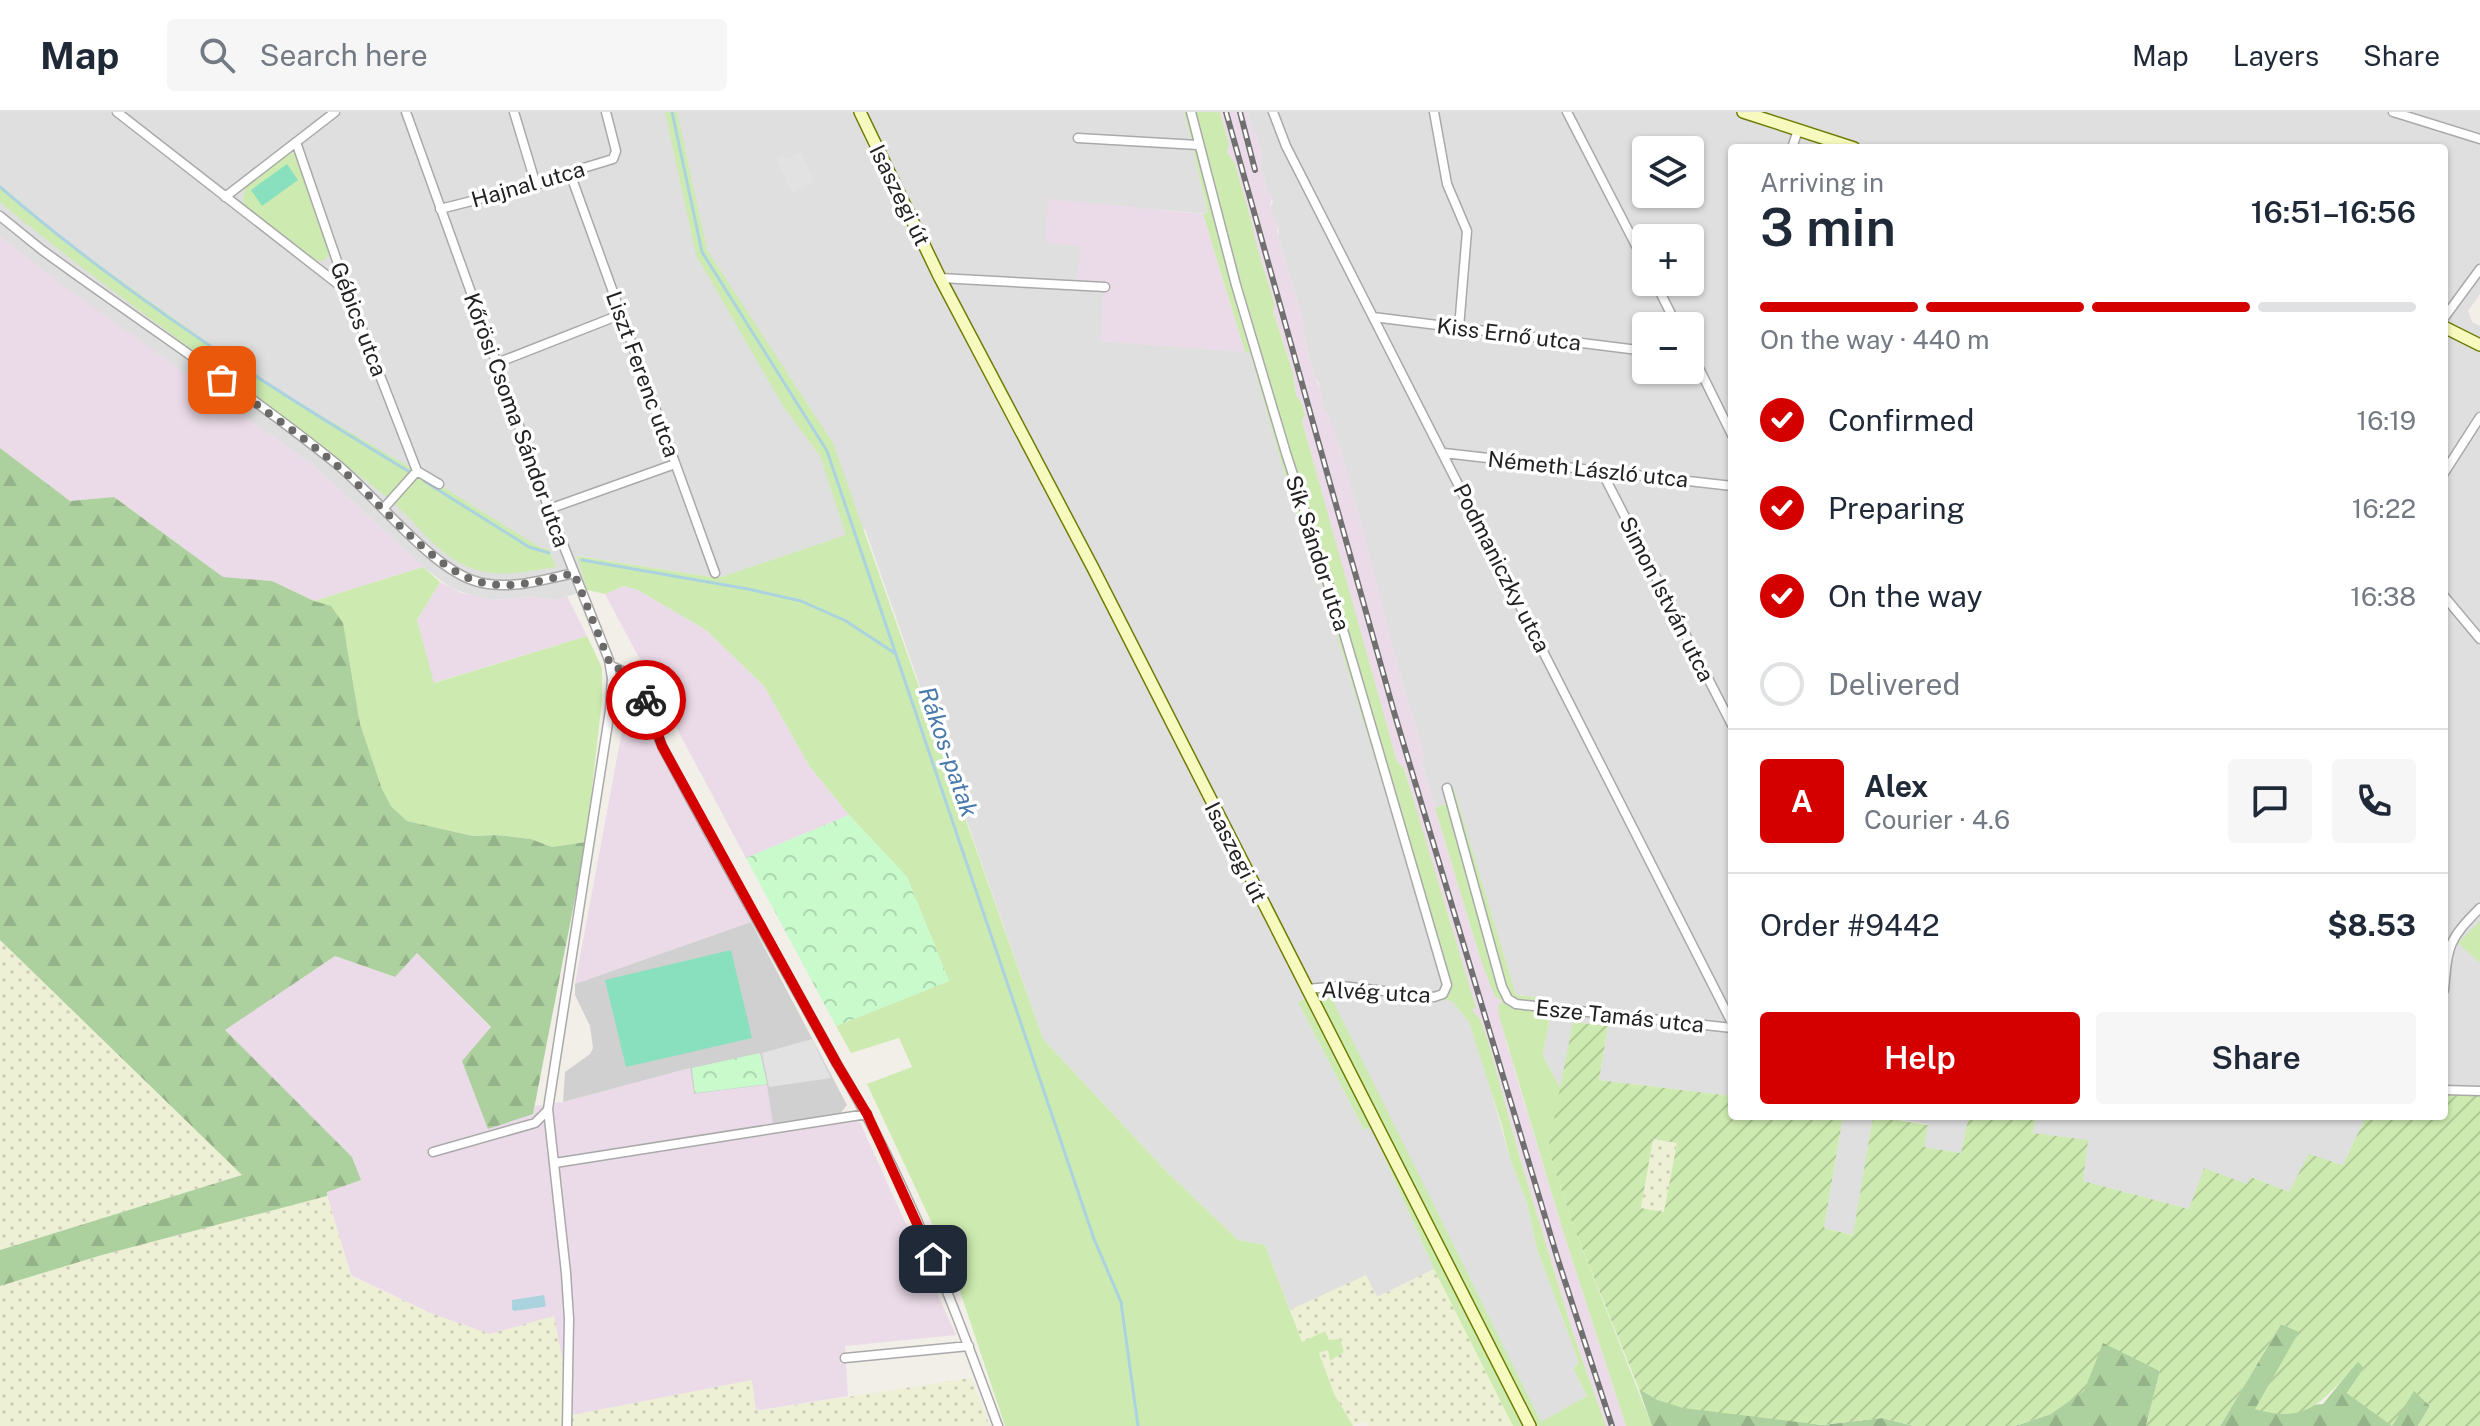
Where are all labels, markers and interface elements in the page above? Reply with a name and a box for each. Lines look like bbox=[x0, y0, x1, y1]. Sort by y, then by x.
search box bbox=[167, 19, 727, 91]
text: Map bbox=[40, 33, 119, 78]
icon: search bbox=[195, 33, 239, 77]
text: Search here bbox=[259, 37, 428, 73]
text: Map bbox=[2132, 39, 2189, 72]
text: Layers bbox=[2233, 39, 2319, 72]
text: Share bbox=[2363, 39, 2440, 72]
map controls bbox=[1632, 136, 1704, 384]
button: layers bbox=[1632, 136, 1704, 208]
street label: Isaszegi út bbox=[864, 140, 936, 250]
street label: Hajnal utca bbox=[468, 155, 588, 213]
text: Arriving in bbox=[1760, 167, 1884, 198]
text: 16:51–16:56 bbox=[2251, 194, 2416, 230]
text: 3 min bbox=[1760, 197, 1896, 258]
button: + bbox=[1632, 224, 1704, 296]
street label: Gébics utca bbox=[325, 258, 393, 380]
street label: Liszt Ferenc utca bbox=[601, 287, 685, 461]
street label: Kőrösi Csoma Sándor utca bbox=[459, 289, 575, 551]
street label: Kiss Ernő utca bbox=[1435, 312, 1583, 356]
button: − bbox=[1632, 312, 1704, 384]
text: On the way · 440 m bbox=[1760, 324, 1990, 355]
pin bbox=[188, 346, 256, 414]
icon: bag bbox=[200, 358, 244, 402]
icon: check bbox=[1760, 398, 1804, 442]
text: Confirmed bbox=[1828, 402, 1974, 438]
text: 16:19 bbox=[2357, 405, 2416, 436]
street label: Németh László utca bbox=[1487, 446, 1689, 492]
street label: Sík Sándor utca bbox=[1281, 472, 1355, 634]
street label: Podmaniczky utca bbox=[1448, 479, 1556, 657]
icon: check bbox=[1760, 486, 1804, 530]
text: Preparing bbox=[1828, 490, 1965, 526]
text: 16:22 bbox=[2352, 493, 2416, 524]
street label: Simon István utca bbox=[1614, 512, 1720, 686]
icon: check bbox=[1760, 574, 1804, 618]
text: On the way bbox=[1828, 578, 1982, 614]
text: 16:38 bbox=[2350, 581, 2416, 612]
courier bbox=[606, 660, 686, 740]
text: Delivered bbox=[1828, 666, 1960, 702]
icon: bike bbox=[624, 678, 668, 722]
water label: Rákos-patak bbox=[914, 683, 984, 821]
button: chat bbox=[2228, 759, 2312, 843]
button: phone bbox=[2332, 759, 2416, 843]
text: Alex bbox=[1864, 768, 1928, 804]
text: A bbox=[1791, 783, 1813, 819]
street label: Isaszegi út bbox=[1200, 797, 1272, 907]
text: Courier · 4.6 bbox=[1864, 804, 2010, 835]
text: Order #9442 bbox=[1760, 907, 1940, 943]
text: $8.53 bbox=[2327, 907, 2416, 943]
street label: Alvég utca bbox=[1321, 976, 1431, 1008]
street label: Esze Tamás utca bbox=[1535, 994, 1705, 1038]
button: Help bbox=[1760, 1012, 2080, 1104]
button: Share bbox=[2096, 1012, 2416, 1104]
pin bbox=[899, 1225, 967, 1293]
icon: home bbox=[911, 1237, 955, 1281]

